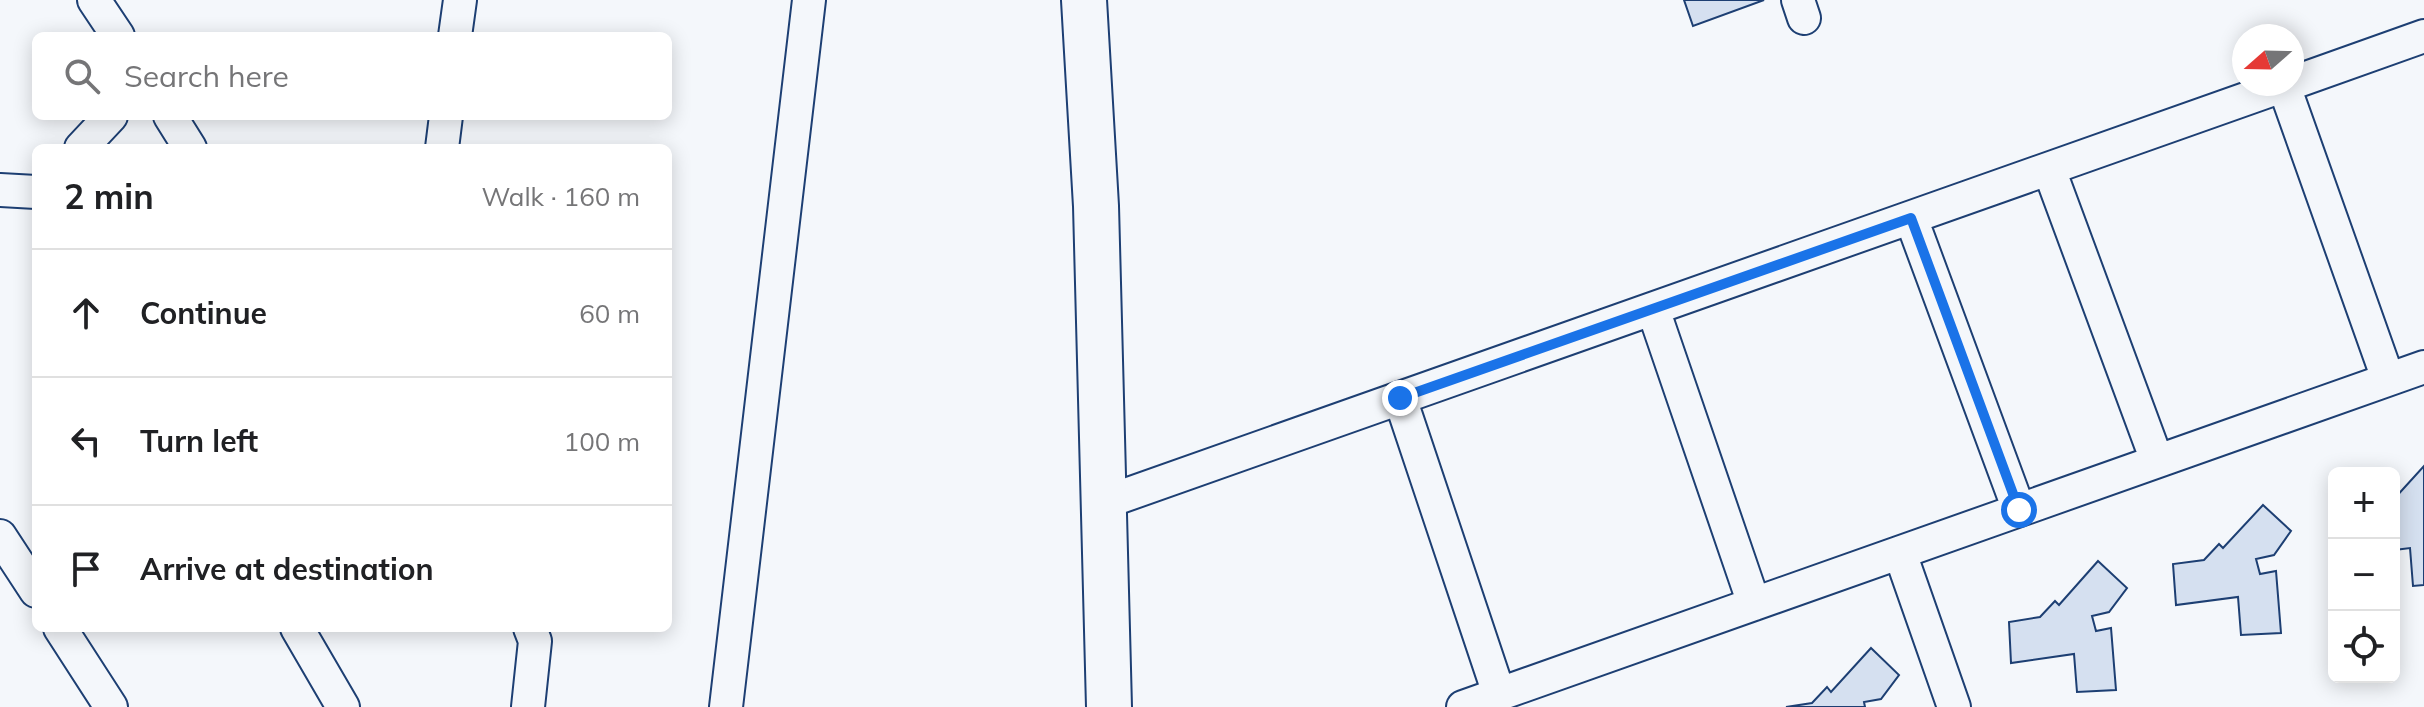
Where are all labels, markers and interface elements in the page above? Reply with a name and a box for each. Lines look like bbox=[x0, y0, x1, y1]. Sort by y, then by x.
north arrow bbox=[2232, 24, 2304, 96]
search box bbox=[32, 32, 672, 120]
icon: search bbox=[60, 54, 104, 98]
text: Search here bbox=[124, 57, 289, 95]
text: 2 min bbox=[64, 175, 154, 218]
text: Walk · 160 m bbox=[481, 180, 640, 213]
icon: ahead bbox=[64, 291, 108, 335]
text: Continue bbox=[140, 294, 267, 332]
text: 60 m bbox=[579, 297, 640, 330]
route end bbox=[1382, 380, 1418, 416]
icon: left bbox=[64, 419, 108, 463]
text: Turn left bbox=[140, 422, 258, 460]
text: 100 m bbox=[564, 425, 640, 458]
map controls bbox=[2328, 467, 2400, 683]
button: + bbox=[2328, 467, 2400, 539]
route start bbox=[2001, 492, 2037, 528]
button: − bbox=[2328, 539, 2400, 611]
icon: arrive bbox=[64, 547, 108, 591]
text: Arrive at destination bbox=[140, 550, 434, 588]
button: locate bbox=[2328, 611, 2400, 683]

